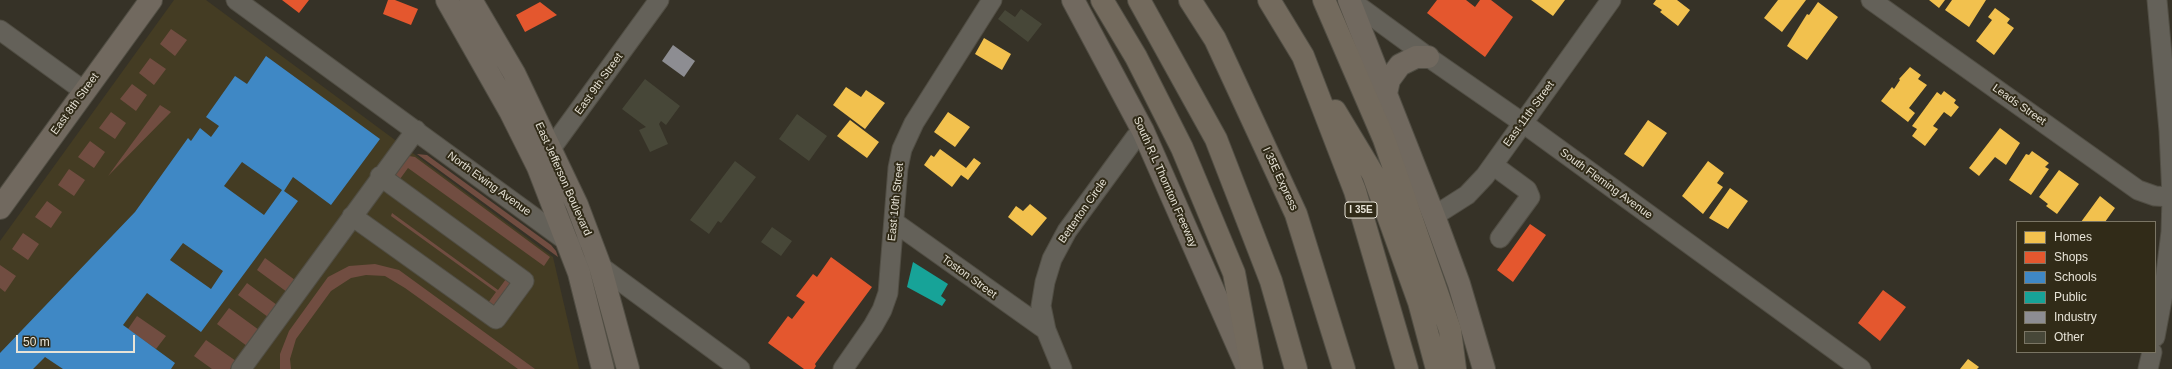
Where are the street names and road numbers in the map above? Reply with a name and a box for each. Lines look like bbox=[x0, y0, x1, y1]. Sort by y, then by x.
street label: East 9th Street bbox=[572, 51, 626, 117]
street label: East 8th Street bbox=[48, 71, 102, 137]
street label: East 11th Street bbox=[1501, 79, 1557, 149]
street label: Leads Street bbox=[1990, 82, 2048, 128]
street label: South R L Thornton Freeway bbox=[1130, 115, 1200, 249]
street label: East Jefferson Boulevard bbox=[532, 120, 594, 238]
street label: I 35E Express bbox=[1260, 145, 1300, 213]
street label: South Fleming Avenue bbox=[1557, 146, 1655, 222]
street label: North Ewing Avenue bbox=[445, 149, 533, 219]
street label: East 10th Street bbox=[885, 162, 907, 242]
street label: Betterton Circle bbox=[1056, 176, 1110, 246]
road number: I 35E bbox=[1345, 202, 1377, 218]
street label: Toston Street bbox=[939, 253, 999, 301]

